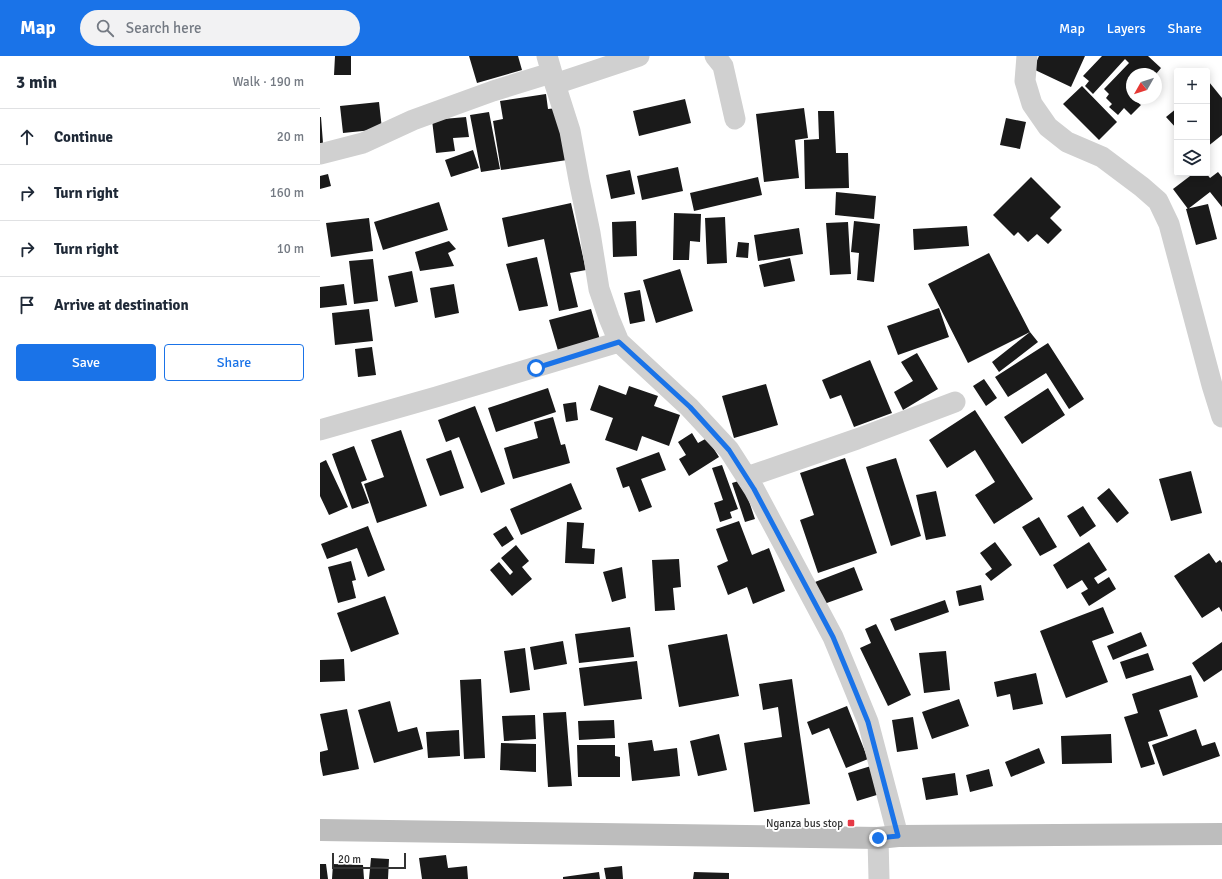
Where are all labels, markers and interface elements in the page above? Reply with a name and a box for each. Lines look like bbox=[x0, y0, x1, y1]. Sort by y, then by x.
search box bbox=[80, 10, 360, 46]
text: Map bbox=[20, 16, 56, 40]
icon: search bbox=[94, 17, 116, 39]
text: Search here bbox=[126, 19, 201, 37]
text: Map bbox=[1059, 20, 1085, 37]
text: Layers bbox=[1107, 20, 1146, 37]
text: Share bbox=[1168, 20, 1202, 37]
north arrow bbox=[1126, 68, 1162, 104]
map controls bbox=[1174, 68, 1210, 176]
button: + bbox=[1174, 68, 1210, 104]
text: 3 min bbox=[16, 72, 57, 93]
text: Walk · 190 m bbox=[233, 74, 304, 90]
button: − bbox=[1174, 104, 1210, 140]
icon: ahead bbox=[16, 126, 38, 148]
text: Continue bbox=[54, 128, 113, 146]
text: 20 m bbox=[277, 129, 304, 145]
button: layers bbox=[1174, 140, 1210, 176]
icon: right bbox=[16, 182, 38, 204]
text: Turn right bbox=[54, 184, 119, 202]
text: 160 m bbox=[270, 185, 304, 201]
icon: right bbox=[16, 238, 38, 260]
text: Turn right bbox=[54, 240, 119, 258]
text: 10 m bbox=[277, 241, 304, 257]
icon: arrive bbox=[16, 294, 38, 316]
text: Arrive at destination bbox=[54, 296, 189, 314]
button: Save bbox=[16, 344, 156, 381]
button: Share bbox=[164, 344, 304, 381]
route start bbox=[527, 359, 545, 377]
place label: Nganza bus stop bbox=[766, 817, 843, 830]
marker: Nganza bus stop bbox=[846, 818, 856, 828]
route end bbox=[869, 829, 887, 847]
scale bar bbox=[332, 851, 406, 870]
text: 20 m bbox=[338, 853, 361, 866]

